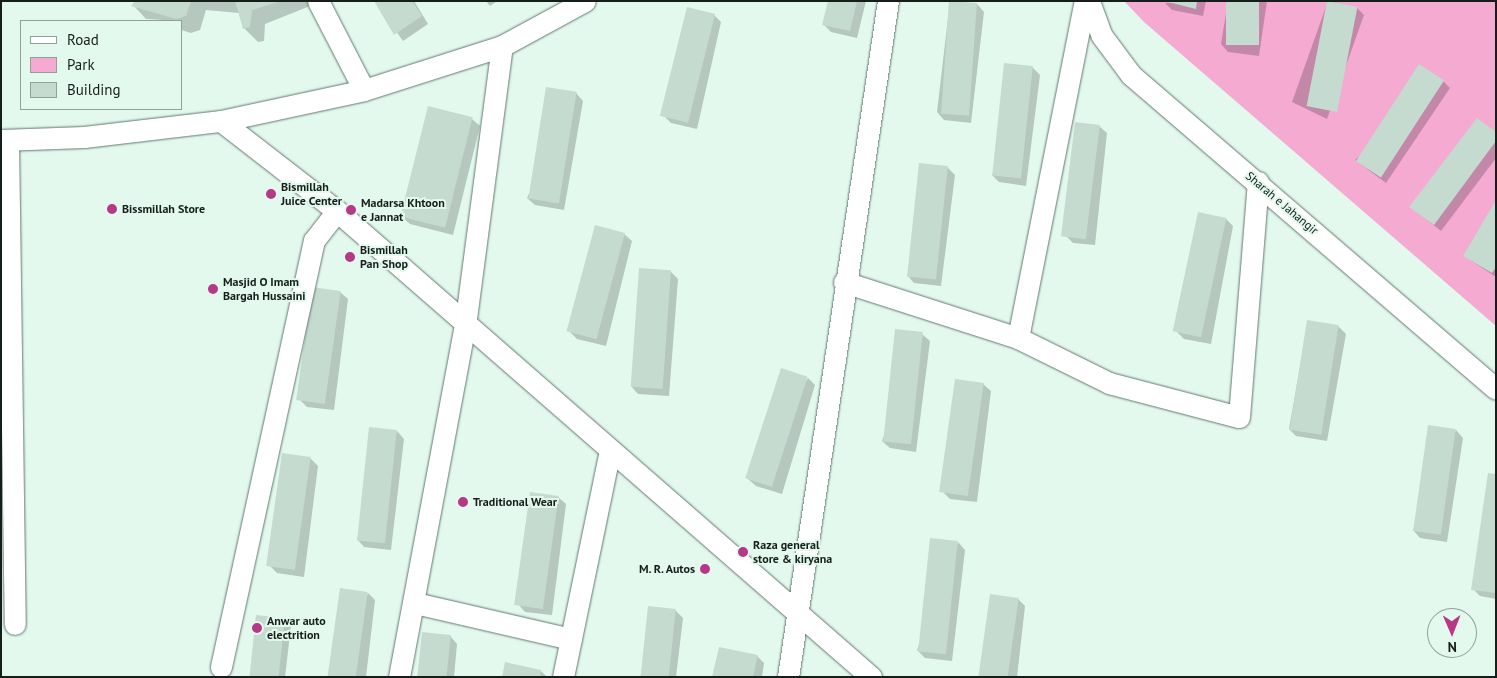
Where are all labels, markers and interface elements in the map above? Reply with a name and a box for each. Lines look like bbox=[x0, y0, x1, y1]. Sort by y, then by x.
legend bbox=[20, 20, 182, 110]
text: Road bbox=[67, 30, 99, 49]
text: Park bbox=[67, 55, 95, 74]
text: Building bbox=[67, 80, 121, 99]
street label: Sharah e Jahangir bbox=[1243, 168, 1321, 238]
place label: Bismillah Juice Center bbox=[281, 180, 342, 208]
marker: Bismillah Juice Center bbox=[265, 188, 277, 200]
place label: Madarsa Khtoon e Jannat bbox=[361, 196, 445, 224]
place label: Bissmillah Store bbox=[122, 202, 205, 216]
marker: Bissmillah Store bbox=[106, 203, 118, 215]
marker: Madarsa Khtoon e Jannat bbox=[345, 204, 357, 216]
place label: Bismillah Pan Shop bbox=[360, 243, 408, 271]
marker: Bismillah Pan Shop bbox=[344, 251, 356, 263]
place label: Masjid O Imam Bargah Hussaini bbox=[223, 275, 306, 303]
marker: Masjid O Imam Bargah Hussaini bbox=[207, 283, 219, 295]
place label: Traditional Wear bbox=[473, 495, 557, 509]
marker: Traditional Wear bbox=[457, 496, 469, 508]
place label: Raza general store & kiryana bbox=[753, 538, 832, 566]
marker: Raza general store & kiryana bbox=[737, 546, 749, 558]
place label: M. R. Autos bbox=[637, 562, 695, 576]
marker: M. R. Autos bbox=[699, 563, 711, 575]
north arrow bbox=[1427, 608, 1477, 658]
place label: Anwar auto electrition bbox=[267, 614, 326, 642]
marker: Anwar auto electrition bbox=[251, 622, 263, 634]
text: N bbox=[1447, 638, 1457, 656]

